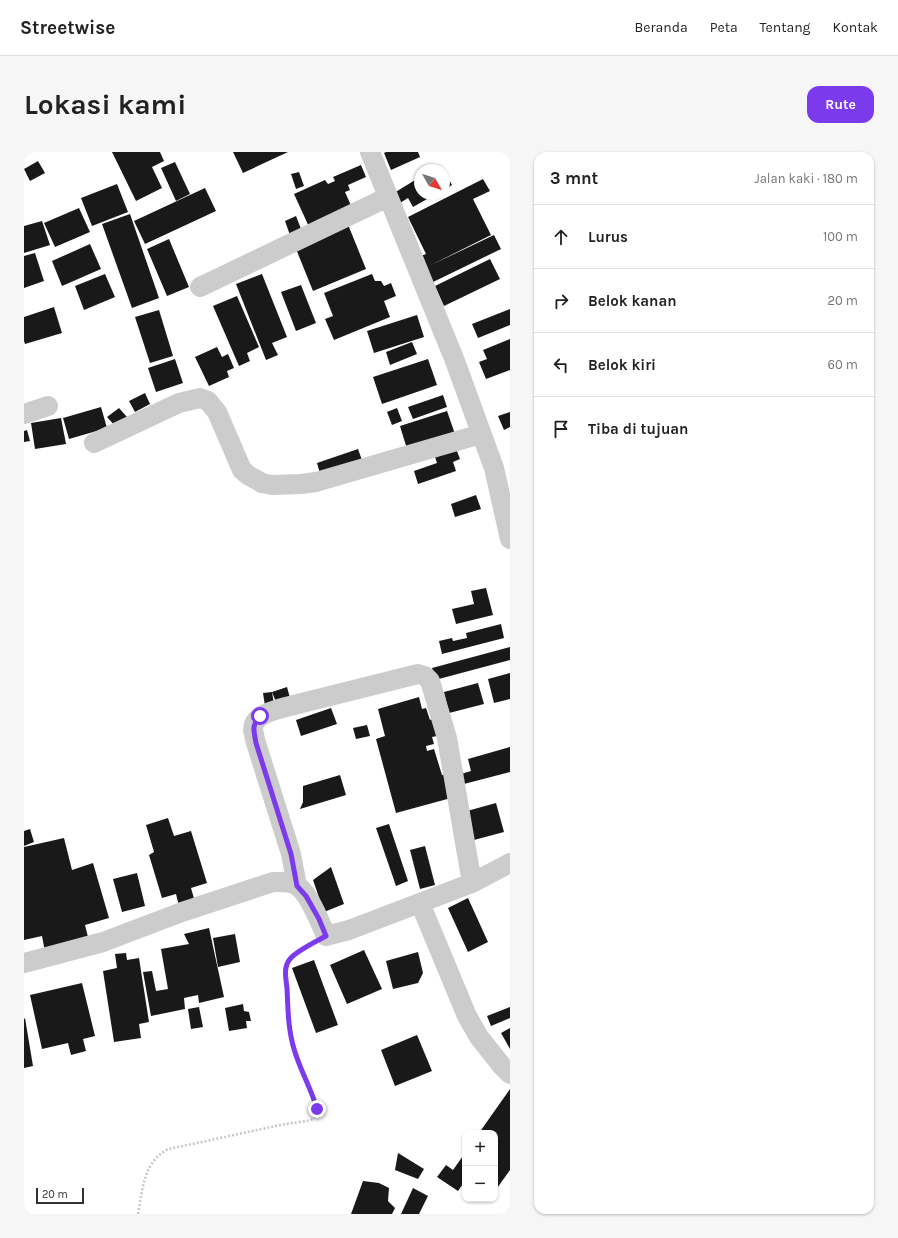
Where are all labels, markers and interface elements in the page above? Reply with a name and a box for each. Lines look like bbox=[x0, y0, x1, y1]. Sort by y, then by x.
text: Streetwise bbox=[20, 17, 115, 39]
text: Beranda bbox=[635, 19, 688, 36]
text: Peta bbox=[710, 19, 738, 36]
text: Tentang bbox=[760, 19, 811, 36]
text: Kontak bbox=[833, 19, 878, 36]
button: Rute bbox=[807, 86, 874, 123]
text: Lokasi kami bbox=[24, 88, 186, 121]
north arrow bbox=[414, 164, 450, 200]
text: 3 mnt bbox=[550, 168, 598, 188]
text: Jalan kaki · 180 m bbox=[754, 171, 858, 186]
icon: ahead bbox=[550, 226, 572, 248]
text: Lurus bbox=[588, 228, 628, 246]
text: 100 m bbox=[823, 229, 858, 244]
icon: right bbox=[550, 290, 572, 312]
text: Belok kanan bbox=[588, 292, 677, 310]
text: 20 m bbox=[828, 293, 858, 308]
icon: left bbox=[550, 354, 572, 376]
text: Belok kiri bbox=[588, 356, 656, 374]
text: 60 m bbox=[828, 357, 858, 372]
icon: arrive bbox=[550, 418, 572, 440]
text: Tiba di tujuan bbox=[588, 420, 688, 438]
route start bbox=[251, 707, 269, 725]
route end bbox=[308, 1100, 326, 1118]
map controls bbox=[462, 1130, 498, 1202]
button: + bbox=[462, 1130, 498, 1166]
button: − bbox=[462, 1166, 498, 1202]
scale bar bbox=[36, 1186, 84, 1205]
text: 20 m bbox=[42, 1188, 68, 1201]

